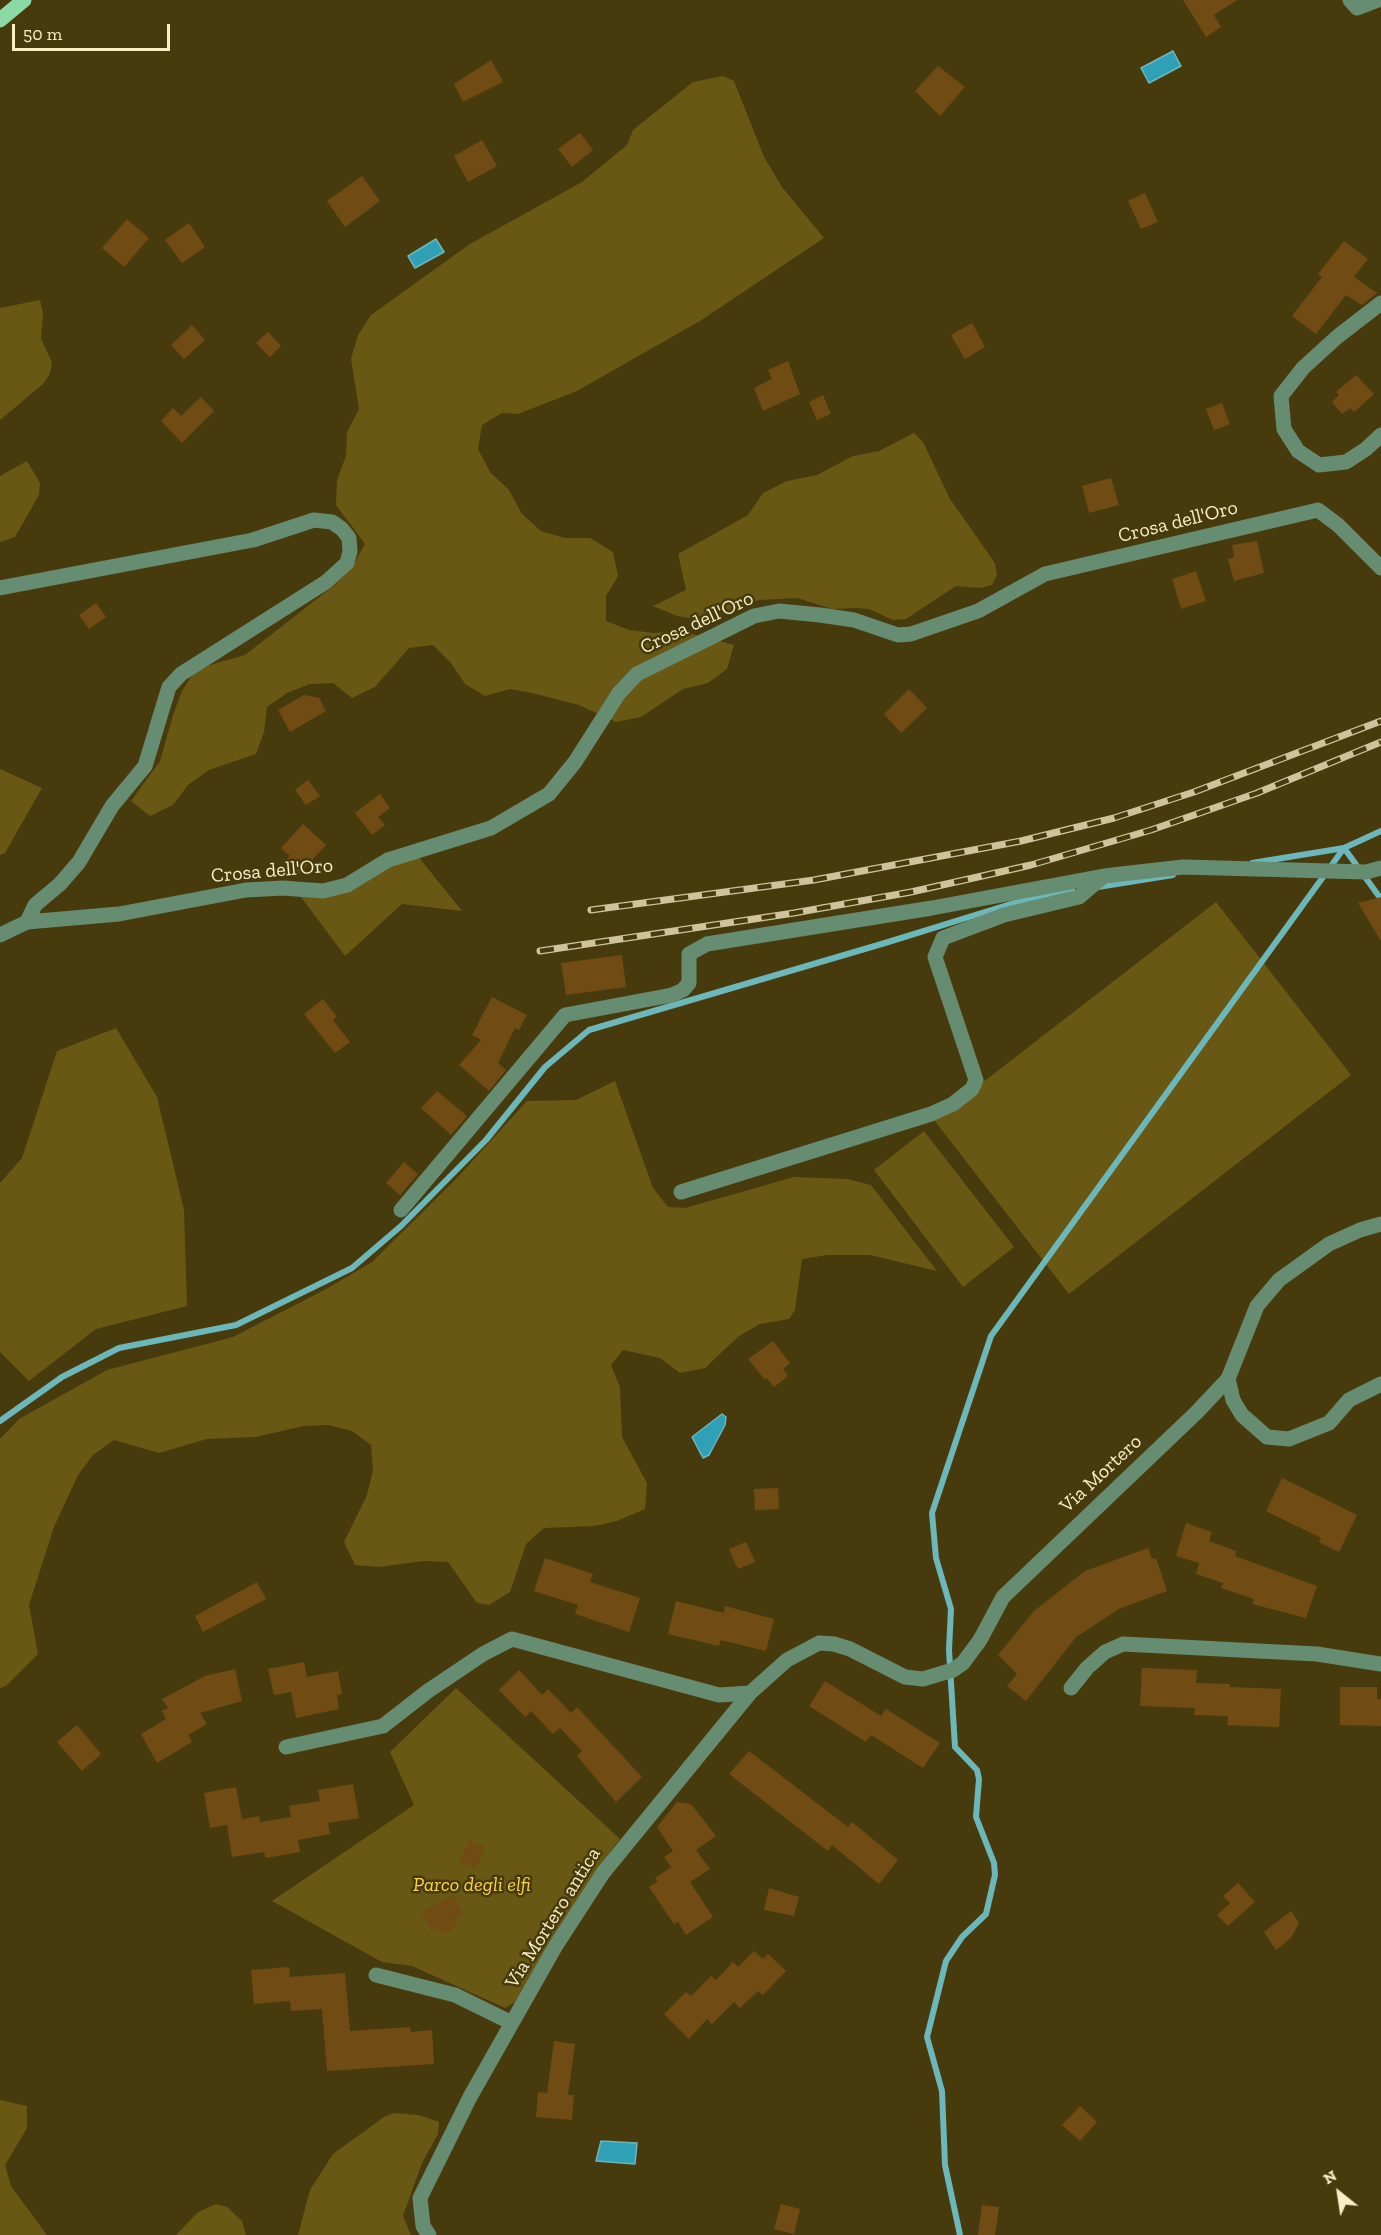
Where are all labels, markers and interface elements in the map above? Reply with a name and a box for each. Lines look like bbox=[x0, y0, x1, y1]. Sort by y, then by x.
scale bar bbox=[15, 12, 172, 50]
text: 50 m bbox=[23, 23, 62, 45]
street label: Crosa dell'Oro bbox=[1116, 496, 1240, 548]
street label: Crosa dell'Oro bbox=[636, 586, 758, 660]
street label: Crosa dell'Oro bbox=[210, 854, 334, 888]
street label: Via Mortero bbox=[1055, 1430, 1147, 1518]
street label: Via Mortero antica bbox=[500, 1843, 606, 1993]
park label: Parco degli elfi bbox=[413, 1873, 531, 1897]
north arrow bbox=[1309, 2163, 1369, 2223]
text: N bbox=[1320, 2166, 1340, 2188]

